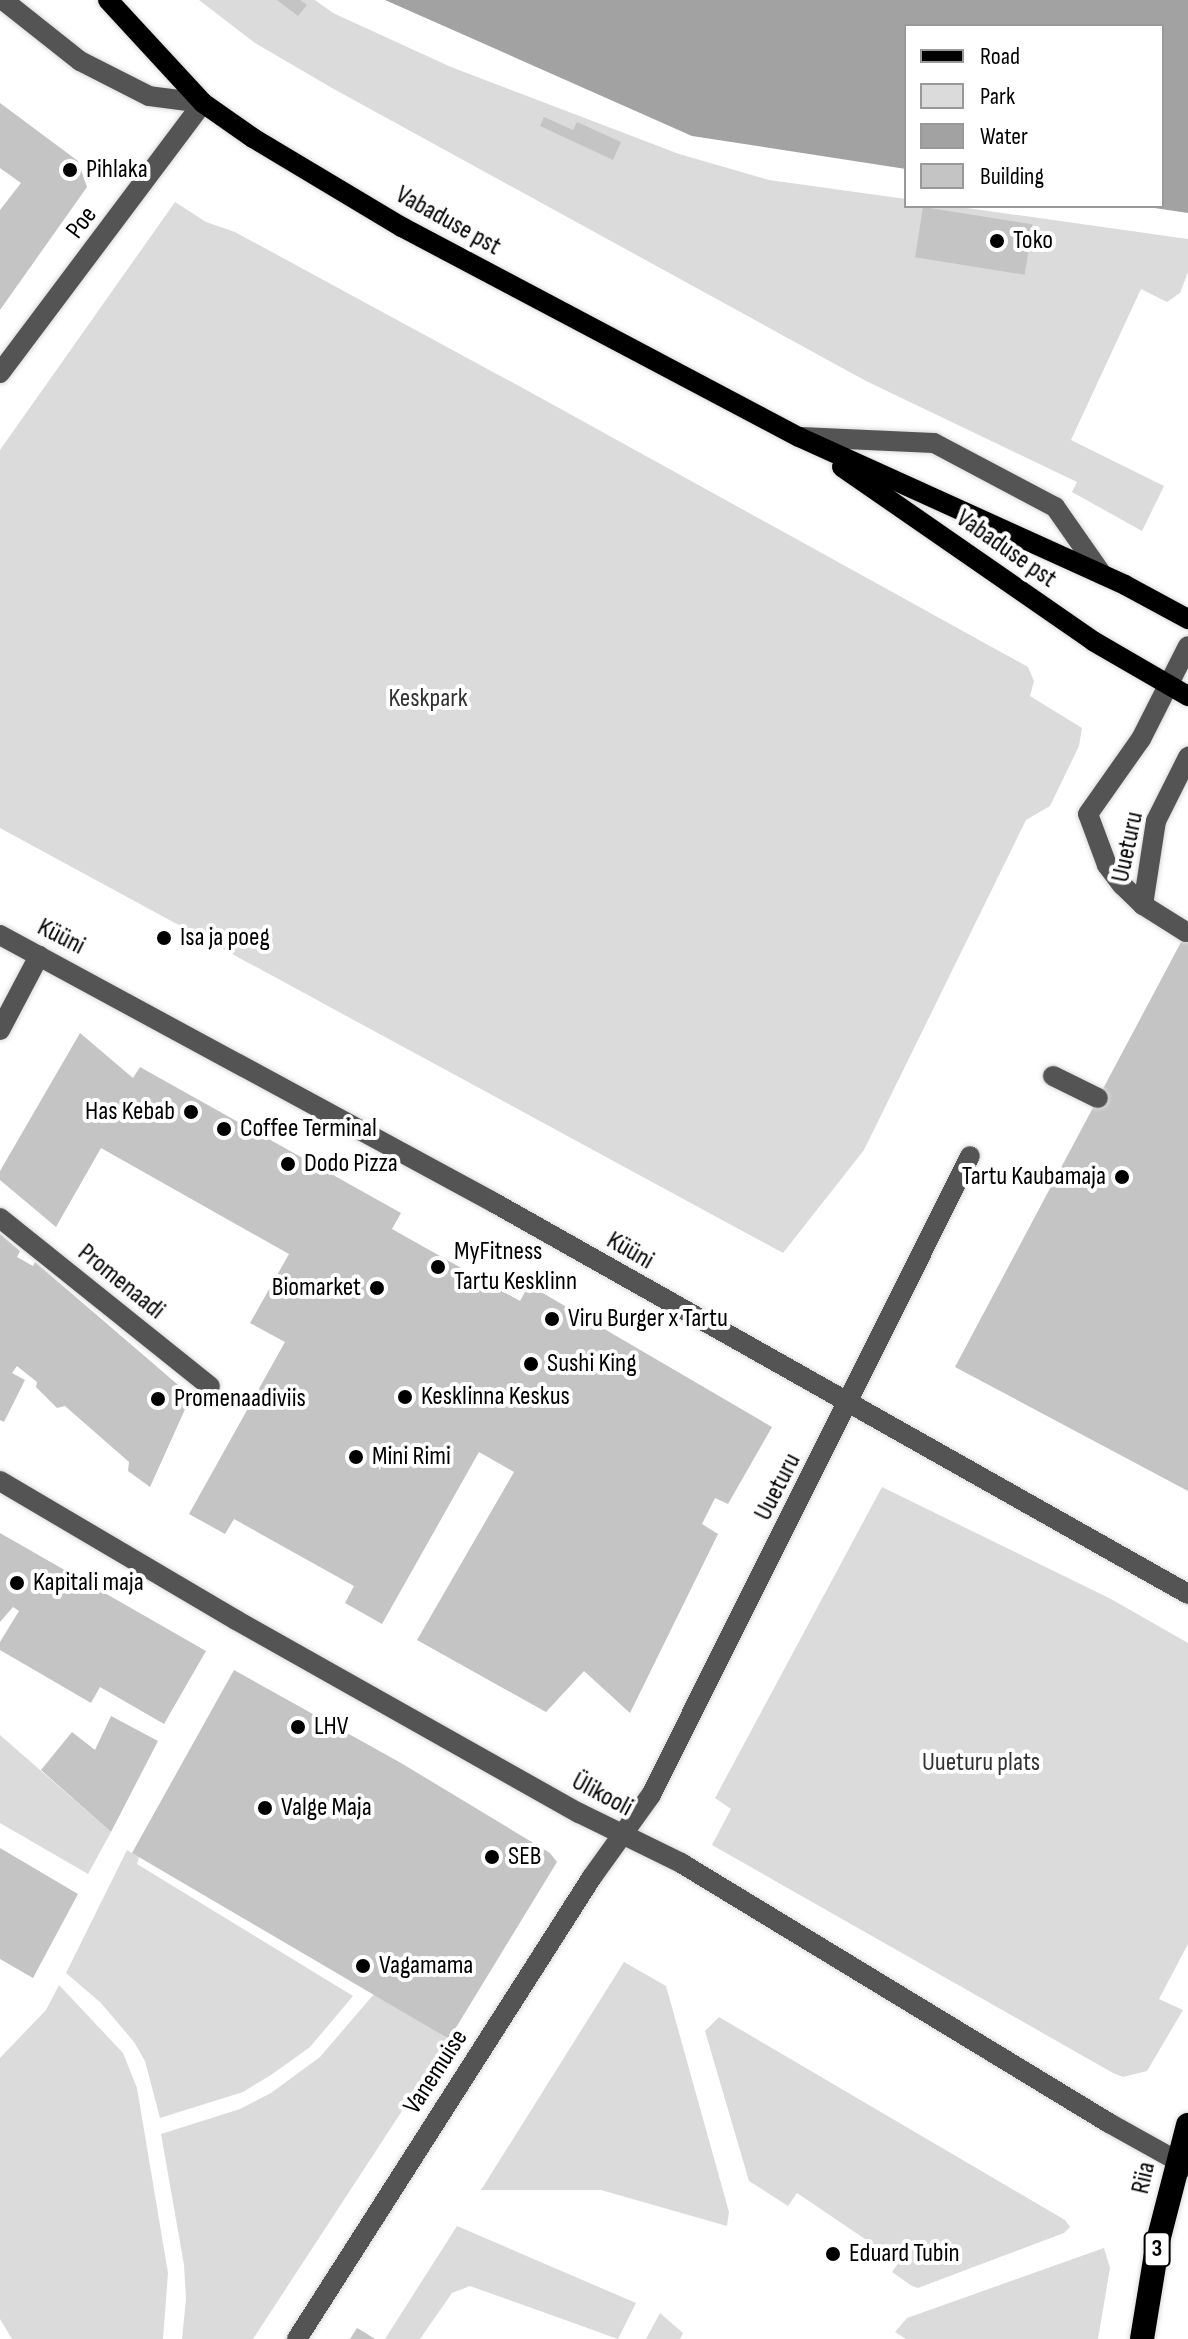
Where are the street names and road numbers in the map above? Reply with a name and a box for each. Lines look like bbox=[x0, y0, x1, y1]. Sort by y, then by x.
street label: Vabaduse pst bbox=[390, 179, 506, 263]
street label: Poe bbox=[60, 201, 104, 245]
street label: Vabaduse pst bbox=[950, 503, 1062, 595]
street label: Uueturu bbox=[1105, 809, 1151, 885]
street label: Küüni bbox=[32, 912, 90, 962]
street label: Küüni bbox=[601, 1225, 659, 1277]
street label: Promenaadi bbox=[71, 1238, 171, 1326]
street label: Uueturu bbox=[748, 1448, 808, 1526]
street label: Ülikooli bbox=[566, 1766, 638, 1824]
street label: Vanemuise bbox=[397, 2024, 475, 2120]
street label: Riia bbox=[1125, 2159, 1163, 2197]
road number: 3 bbox=[1143, 2229, 1171, 2269]

